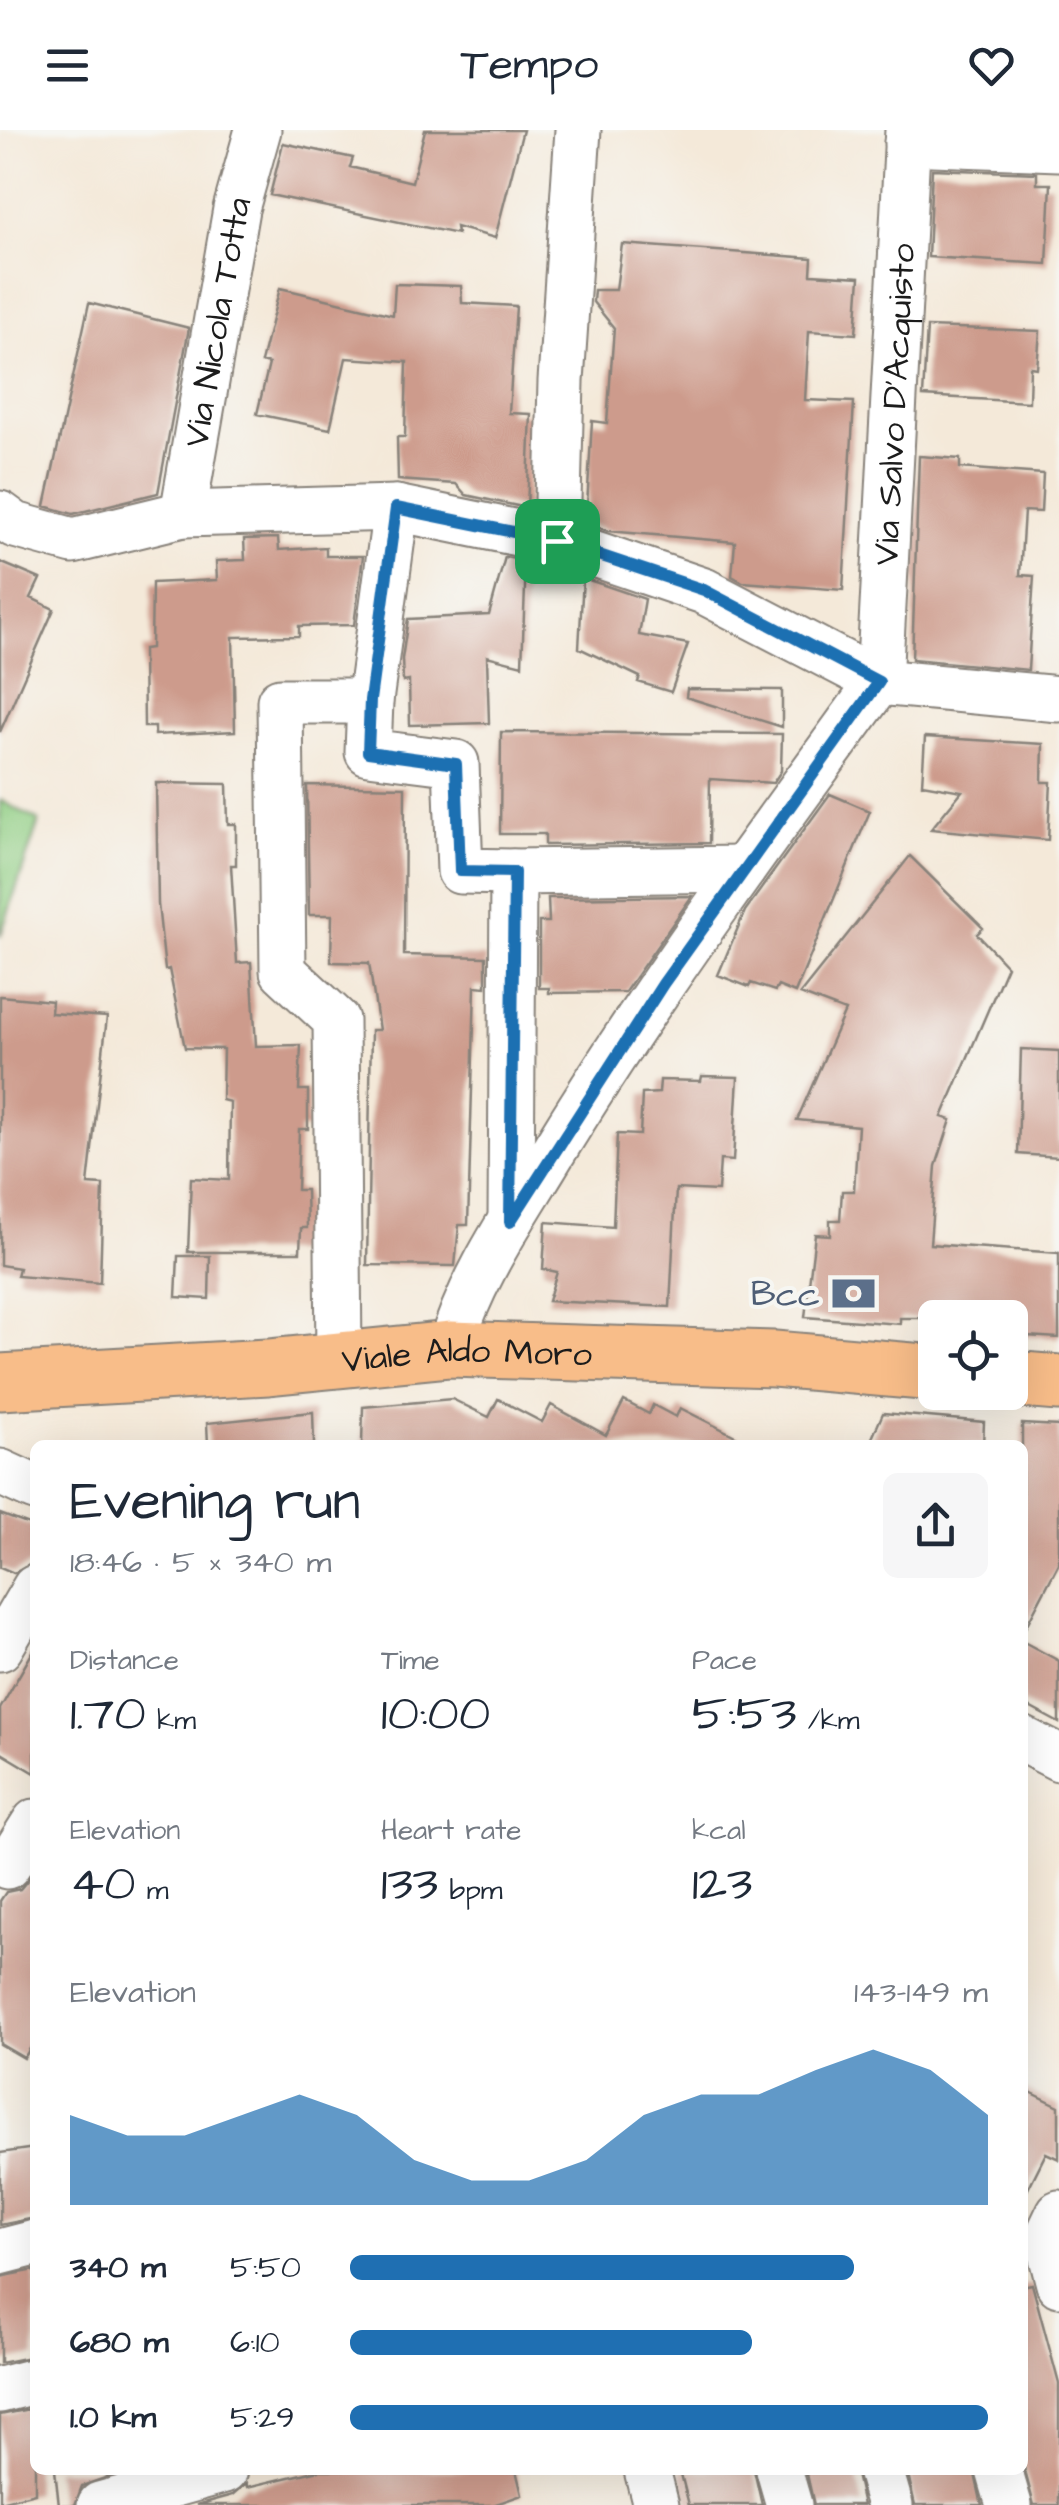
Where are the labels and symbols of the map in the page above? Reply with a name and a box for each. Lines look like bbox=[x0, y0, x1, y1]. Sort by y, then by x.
street label: Via Nicola Totta bbox=[172, 191, 264, 451]
street label: Via Salvo D'Acquisto bbox=[862, 242, 928, 567]
pin bbox=[515, 499, 600, 584]
bank icon: Bcc bbox=[829, 1269, 877, 1317]
place label: Bcc bbox=[751, 1270, 820, 1319]
street label: Viale Aldo Moro bbox=[340, 1326, 593, 1386]

